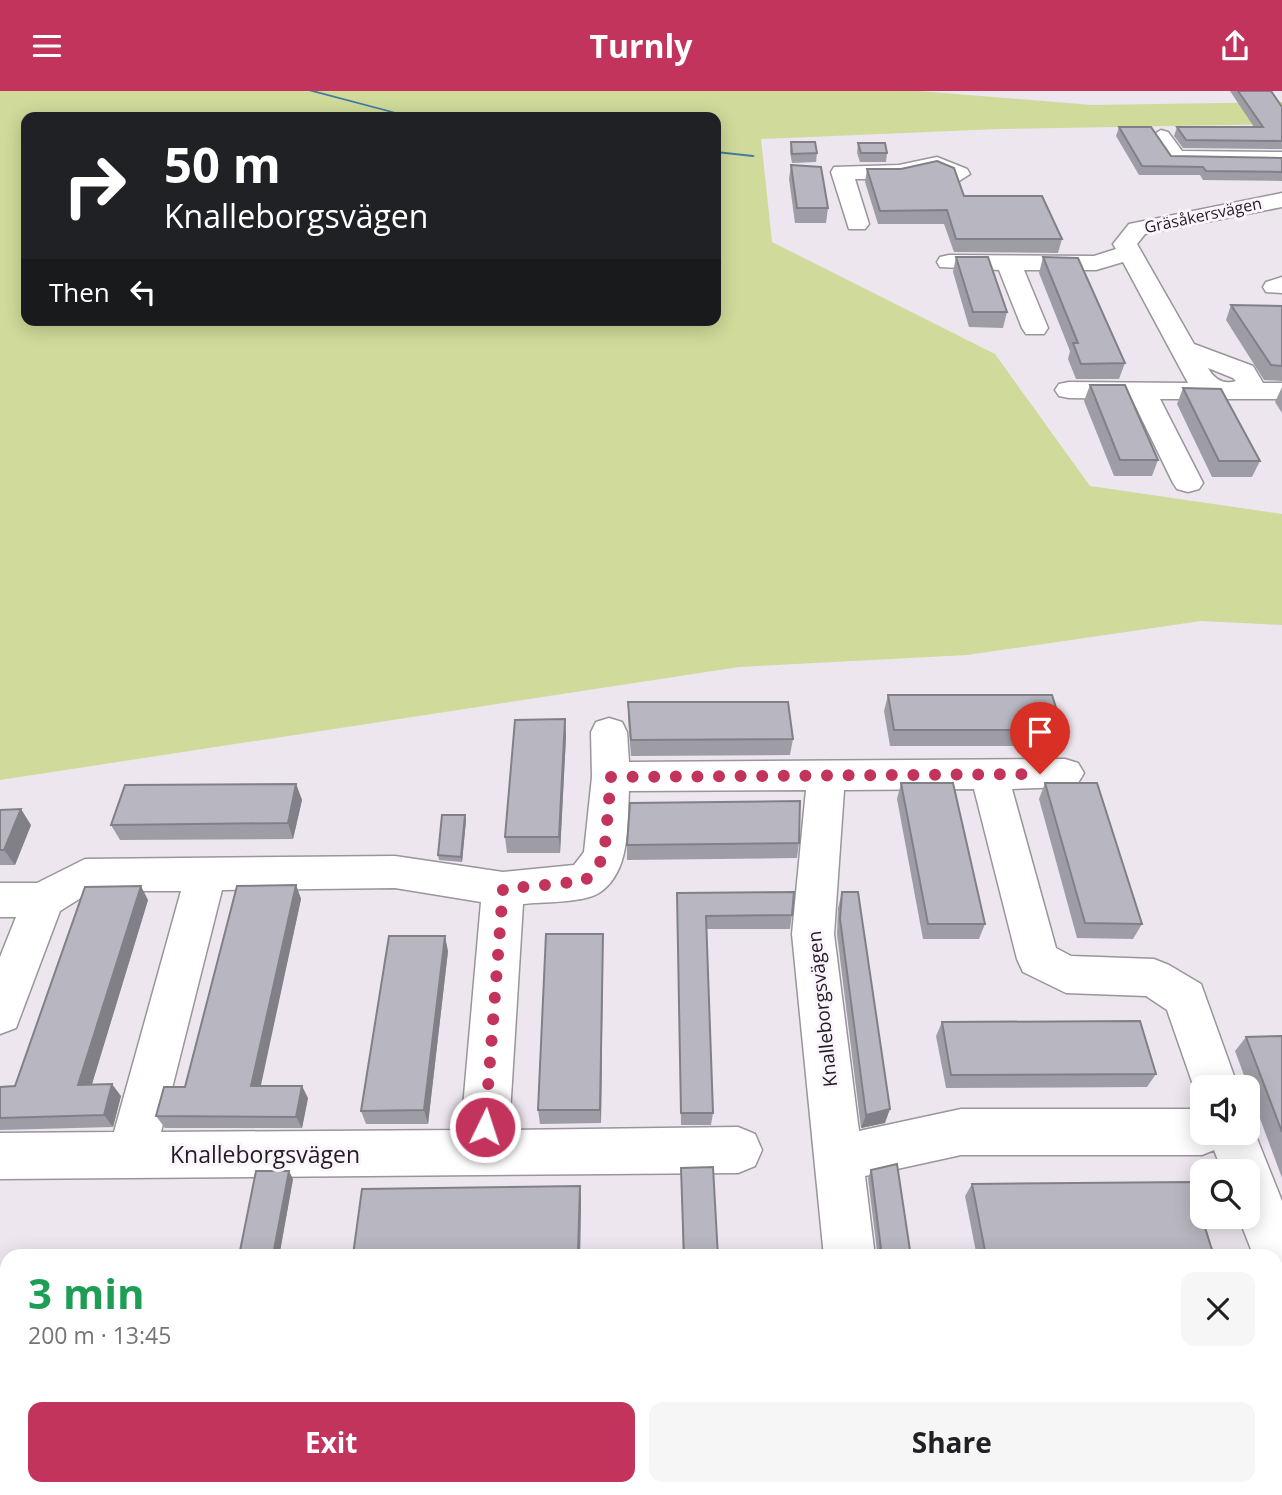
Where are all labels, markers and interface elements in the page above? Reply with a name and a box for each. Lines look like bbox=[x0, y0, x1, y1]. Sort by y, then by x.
text: Turnly bbox=[589, 24, 693, 67]
icon: menu bbox=[28, 27, 66, 65]
icon: share bbox=[1216, 27, 1254, 65]
text: 50 m bbox=[164, 131, 281, 197]
icon: right bbox=[49, 140, 140, 231]
street label: Gräsåkersvägen bbox=[1142, 192, 1264, 238]
text: Knalleborgsvägen bbox=[164, 194, 428, 237]
icon: left bbox=[124, 273, 162, 311]
text: Then bbox=[49, 274, 110, 310]
pin bbox=[1010, 702, 1070, 774]
icon: arrive bbox=[1021, 713, 1059, 751]
street label: Knalleborgsvägen bbox=[801, 930, 843, 1088]
map controls bbox=[1190, 1075, 1260, 1229]
button: sound bbox=[1190, 1075, 1260, 1145]
position arrow bbox=[448, 1090, 522, 1164]
street label: Knalleborgsvägen bbox=[170, 1138, 360, 1170]
button: search bbox=[1190, 1159, 1260, 1229]
text: 3 min bbox=[28, 1264, 145, 1321]
button: close bbox=[1181, 1272, 1255, 1346]
text: 200 m · 13:45 bbox=[28, 1319, 171, 1351]
button: Exit bbox=[28, 1402, 635, 1482]
button: Share bbox=[649, 1402, 1255, 1482]

